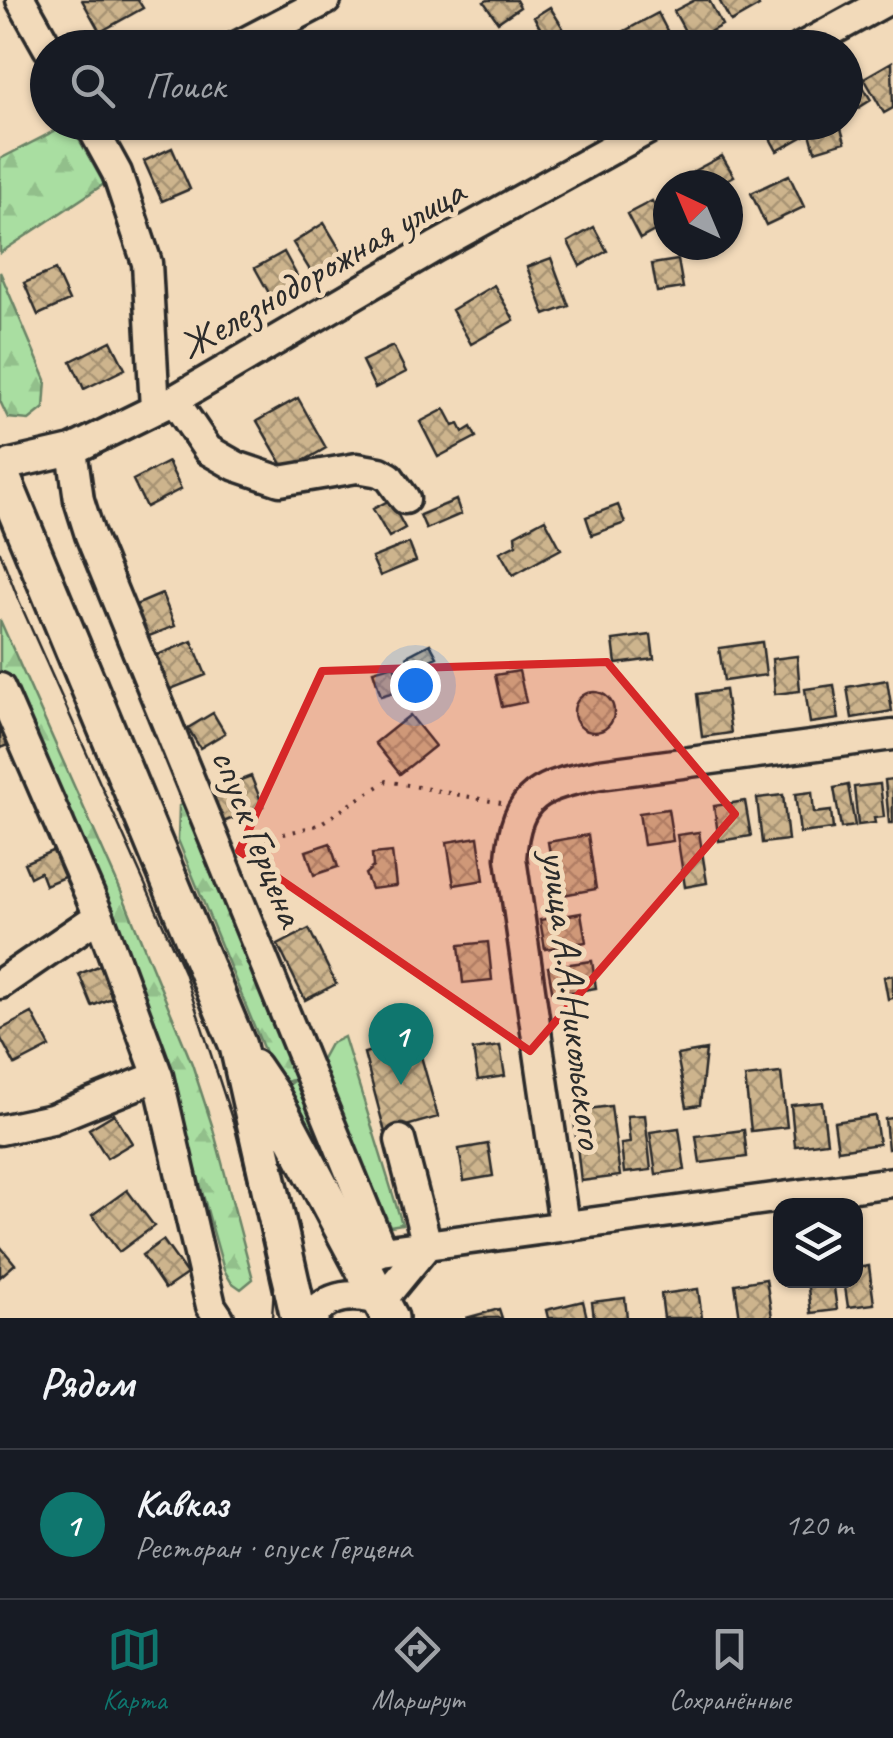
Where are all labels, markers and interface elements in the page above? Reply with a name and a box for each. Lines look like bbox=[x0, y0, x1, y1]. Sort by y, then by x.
search box bbox=[30, 30, 863, 140]
icon: search bbox=[65, 58, 120, 113]
text: Поиск bbox=[145, 62, 225, 109]
street label: Железнодорожная улица bbox=[170, 166, 475, 371]
north arrow bbox=[653, 170, 743, 260]
your location bbox=[390, 660, 441, 711]
street label: спуск Герцена bbox=[200, 741, 317, 936]
street label: улица А.А.Никольского bbox=[530, 845, 616, 1153]
pin: 1 bbox=[368, 1002, 434, 1085]
map controls bbox=[773, 1198, 863, 1288]
button: layers bbox=[773, 1198, 863, 1288]
text: Рядом bbox=[40, 1357, 134, 1410]
text: Кавказ bbox=[135, 1480, 228, 1527]
text: 1 bbox=[65, 1504, 80, 1545]
text: 120 m bbox=[784, 1504, 853, 1545]
text: Ресторан · спуск Герцена bbox=[135, 1527, 412, 1568]
tab: Карта bbox=[103, 1622, 167, 1717]
tab: Маршрут bbox=[372, 1622, 464, 1717]
tab: Сохранённые bbox=[669, 1622, 791, 1717]

